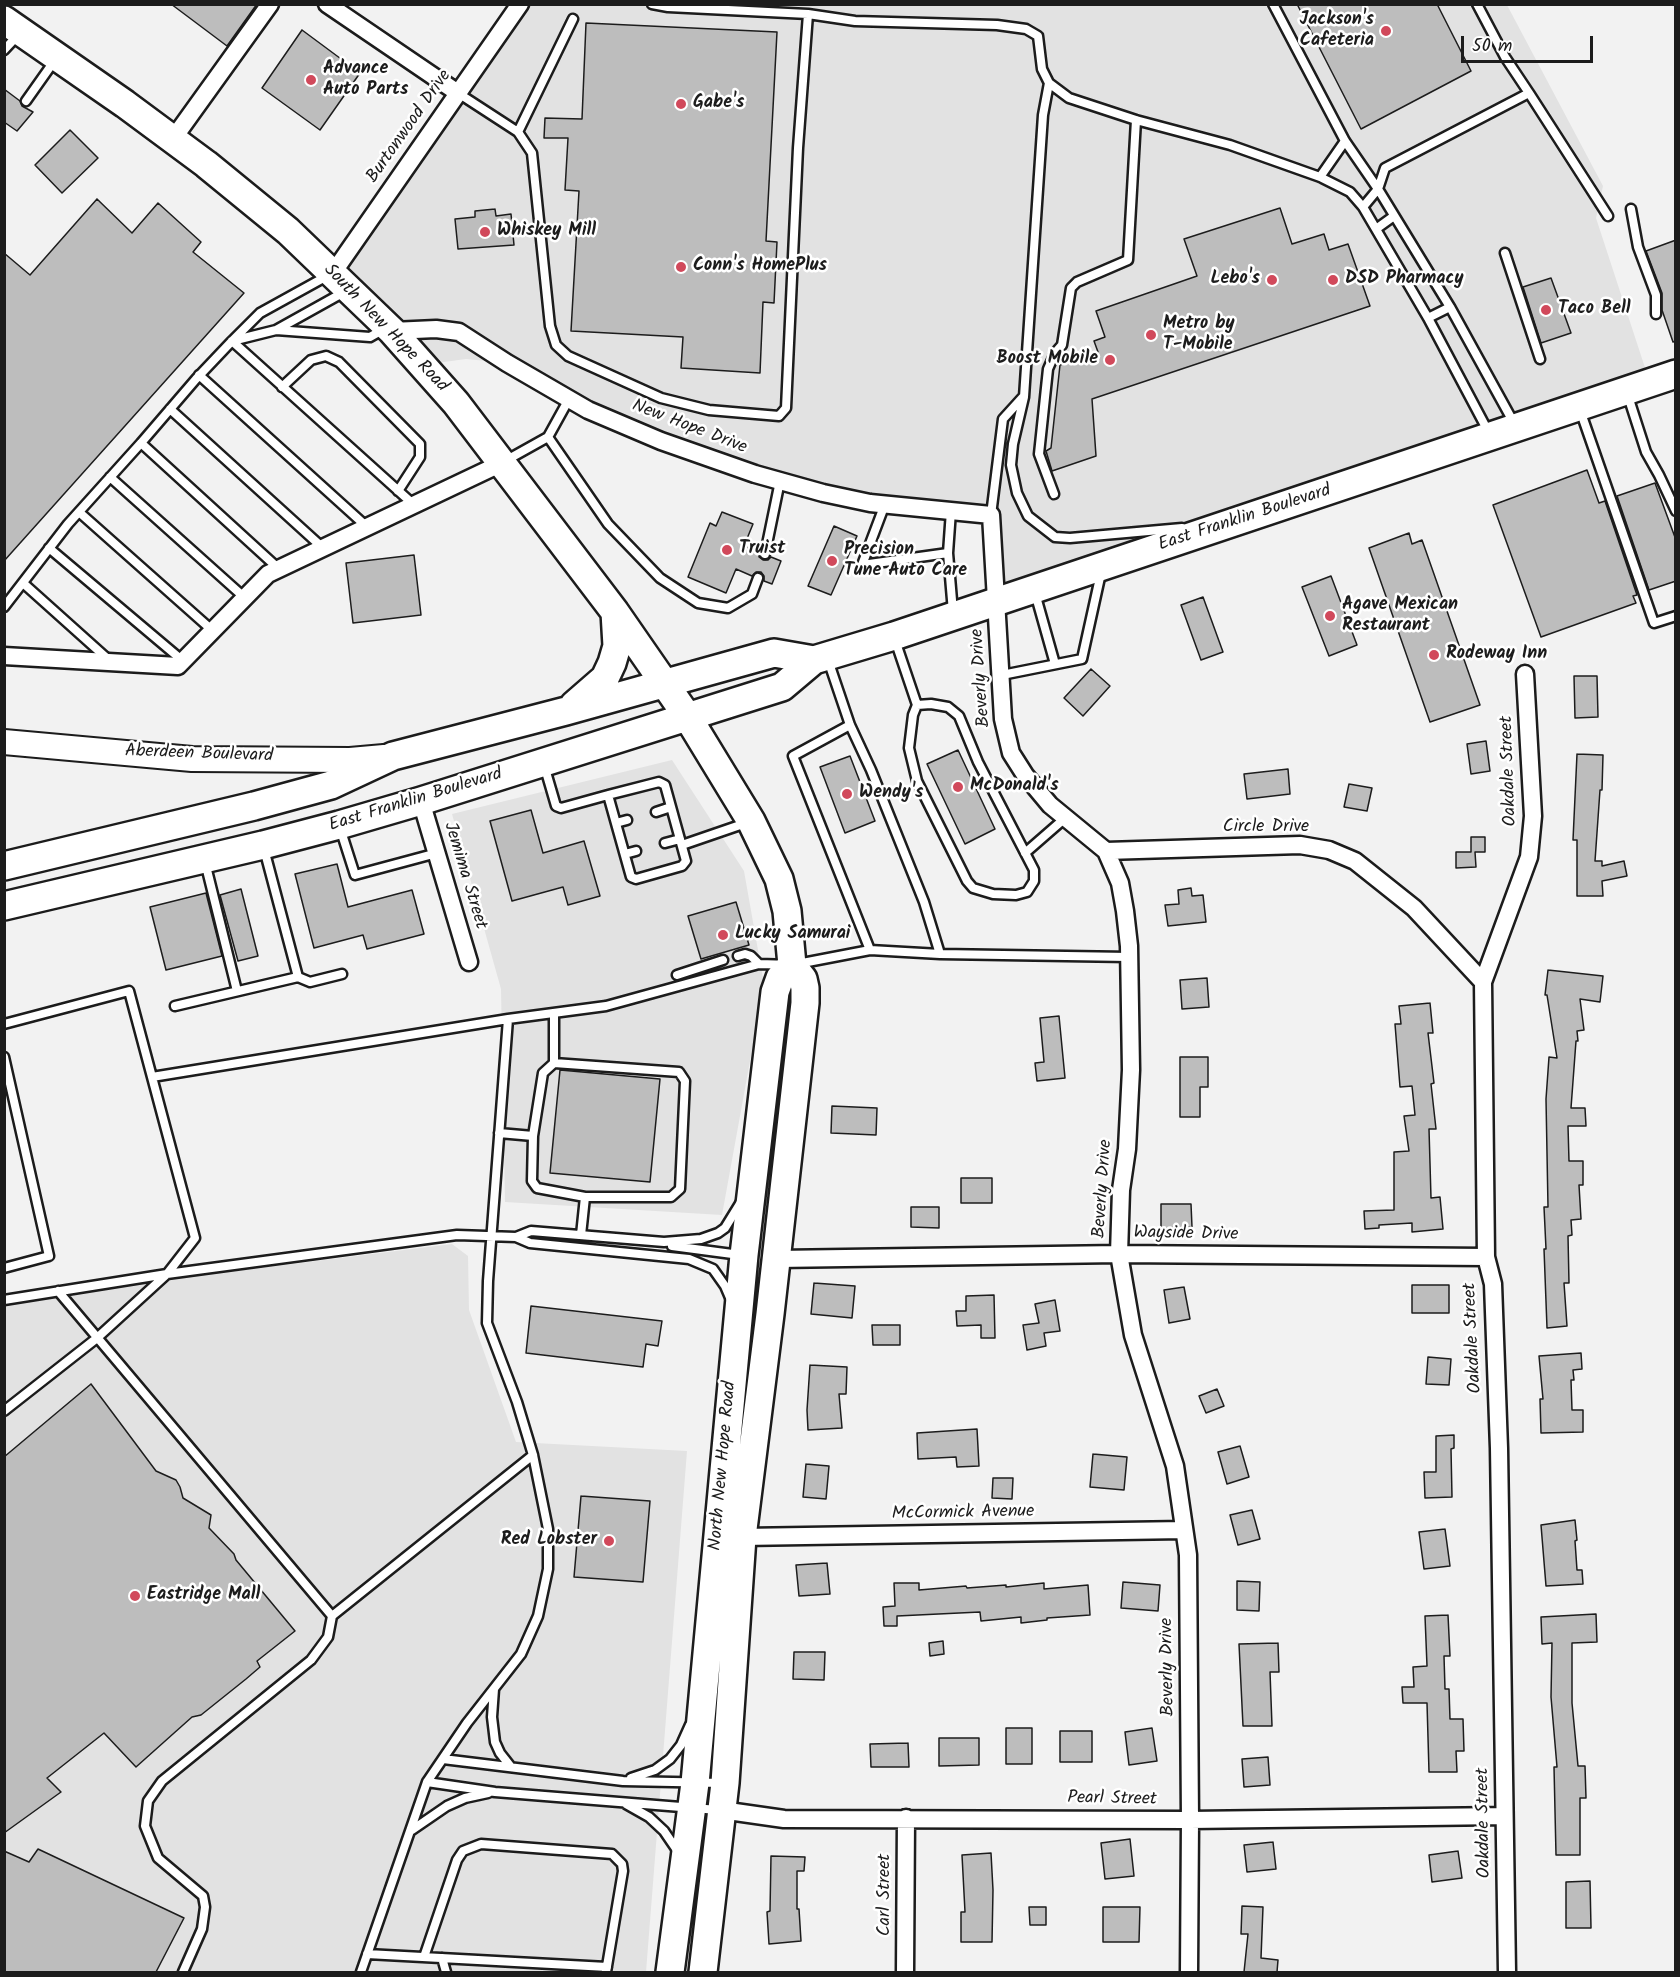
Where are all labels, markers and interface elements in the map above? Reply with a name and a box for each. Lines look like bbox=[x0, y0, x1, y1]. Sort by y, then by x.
place label: Jackson's Cafeteria bbox=[1299, 10, 1374, 52]
marker: Jackson's Cafeteria bbox=[1379, 24, 1393, 38]
scale bar bbox=[1464, 24, 1596, 62]
text: 50 m bbox=[1472, 32, 1512, 61]
place label: Advance Auto Parts bbox=[323, 59, 408, 101]
street label: Burtonwood Drive bbox=[363, 66, 457, 188]
marker: Advance Auto Parts bbox=[304, 73, 318, 87]
place label: Gabe's bbox=[693, 93, 744, 115]
marker: Gabe's bbox=[674, 97, 688, 111]
place label: Whiskey Mill bbox=[497, 221, 596, 243]
marker: Whiskey Mill bbox=[478, 225, 492, 239]
place label: Conn's HomePlus bbox=[693, 256, 827, 278]
street label: South New Hope Road bbox=[318, 260, 452, 398]
marker: Conn's HomePlus bbox=[674, 260, 688, 274]
place label: Lebo's bbox=[1211, 269, 1260, 291]
place label: DSD Pharmacy bbox=[1345, 269, 1464, 291]
marker: Lebo's bbox=[1265, 273, 1279, 287]
marker: DSD Pharmacy bbox=[1326, 273, 1340, 287]
place label: Taco Bell bbox=[1558, 299, 1631, 321]
marker: Taco Bell bbox=[1539, 303, 1553, 317]
place label: Metro by T-Mobile bbox=[1163, 314, 1235, 356]
marker: Metro by T-Mobile bbox=[1144, 328, 1158, 342]
place label: Boost Mobile bbox=[997, 349, 1098, 371]
marker: Boost Mobile bbox=[1103, 353, 1117, 367]
street label: New Hope Drive bbox=[629, 396, 749, 460]
street label: East Franklin Boulevard bbox=[1156, 481, 1334, 557]
place label: Truist bbox=[739, 539, 785, 561]
place label: Precision Tune Auto Care bbox=[844, 540, 967, 582]
marker: Truist bbox=[720, 543, 734, 557]
marker: Precision Tune Auto Care bbox=[825, 554, 839, 568]
place label: Agave Mexican Restaurant bbox=[1342, 595, 1458, 638]
marker: Agave Mexican Restaurant bbox=[1323, 609, 1337, 623]
street label: Beverly Drive bbox=[968, 628, 996, 728]
place label: Rodeway Inn bbox=[1446, 644, 1547, 666]
marker: Rodeway Inn bbox=[1427, 648, 1441, 662]
street label: Oakdale Street bbox=[1497, 715, 1523, 827]
street label: Aberdeen Boulevard bbox=[125, 742, 273, 768]
street label: East Franklin Boulevard bbox=[327, 764, 505, 838]
place label: McDonald's bbox=[970, 776, 1059, 798]
marker: McDonald's bbox=[951, 780, 965, 794]
place label: Wendy's bbox=[859, 783, 923, 805]
marker: Wendy's bbox=[840, 787, 854, 801]
street label: Circle Drive bbox=[1223, 817, 1309, 839]
street label: Jemima Street bbox=[437, 820, 491, 932]
place label: Lucky Samurai bbox=[735, 924, 851, 946]
marker: Lucky Samurai bbox=[716, 928, 730, 942]
street label: Beverly Drive bbox=[1090, 1139, 1118, 1239]
street label: Wayside Drive bbox=[1133, 1223, 1239, 1247]
street label: Oakdale Street bbox=[1460, 1282, 1488, 1394]
street label: North New Hope Road bbox=[706, 1380, 742, 1552]
street label: McCormick Avenue bbox=[892, 1502, 1034, 1526]
place label: Red Lobster bbox=[501, 1530, 597, 1552]
marker: Red Lobster bbox=[602, 1534, 616, 1548]
place label: Eastridge Mall bbox=[147, 1585, 260, 1607]
marker: Eastridge Mall bbox=[128, 1589, 142, 1603]
street label: Beverly Drive bbox=[1157, 1617, 1181, 1717]
street label: Oakdale Street bbox=[1473, 1767, 1497, 1879]
street label: Pearl Street bbox=[1067, 1788, 1157, 1812]
street label: Carl Street bbox=[875, 1854, 897, 1936]

